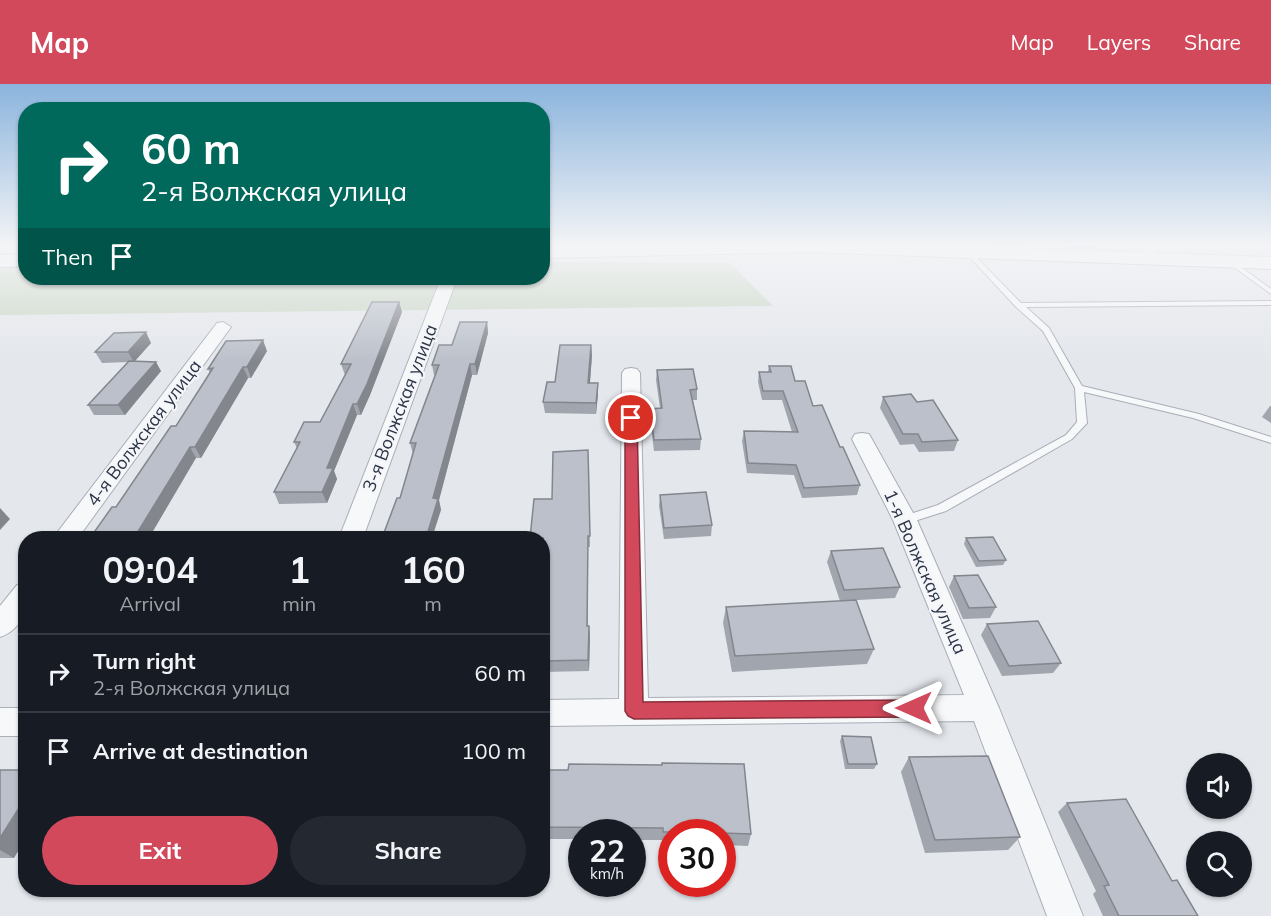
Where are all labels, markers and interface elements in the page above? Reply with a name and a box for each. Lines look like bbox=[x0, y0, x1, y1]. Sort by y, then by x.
text: Map bbox=[30, 25, 89, 60]
text: Map bbox=[1011, 29, 1054, 55]
text: Layers bbox=[1087, 29, 1151, 55]
text: Share bbox=[1184, 29, 1241, 55]
text: 60 m bbox=[141, 122, 241, 175]
icon: right bbox=[42, 126, 120, 204]
text: 2-я Волжская улица bbox=[141, 174, 407, 208]
icon: arrive bbox=[105, 240, 138, 273]
text: Then bbox=[42, 243, 93, 271]
street label: 3-я Волжская улица bbox=[357, 321, 442, 495]
street label: 4-я Волжская улица bbox=[81, 355, 206, 510]
pin bbox=[605, 392, 656, 443]
icon: arrive bbox=[614, 401, 647, 434]
street label: 1-я Волжская улица bbox=[879, 486, 972, 658]
text: 09:04 bbox=[102, 547, 198, 592]
text: 1 bbox=[288, 547, 310, 592]
text: 160 bbox=[401, 547, 466, 592]
text: Arrival bbox=[120, 591, 181, 616]
text: min bbox=[282, 591, 316, 616]
text: m bbox=[424, 591, 442, 616]
text: Turn right bbox=[93, 647, 196, 675]
icon: right bbox=[42, 657, 75, 690]
text: 60 m bbox=[475, 659, 526, 687]
text: 2-я Волжская улица bbox=[93, 675, 290, 700]
position arrow bbox=[882, 676, 946, 740]
icon: arrive bbox=[42, 735, 75, 768]
text: Arrive at destination bbox=[93, 737, 308, 765]
text: 100 m bbox=[461, 737, 526, 765]
map controls bbox=[1186, 753, 1252, 897]
button: sound bbox=[1186, 753, 1252, 819]
button: Exit bbox=[42, 816, 278, 885]
button: Share bbox=[290, 816, 526, 885]
speed limit sign: 30 bbox=[658, 819, 736, 897]
button: search bbox=[1186, 831, 1252, 897]
text: 22 bbox=[589, 832, 625, 870]
text: km/h bbox=[590, 864, 624, 883]

